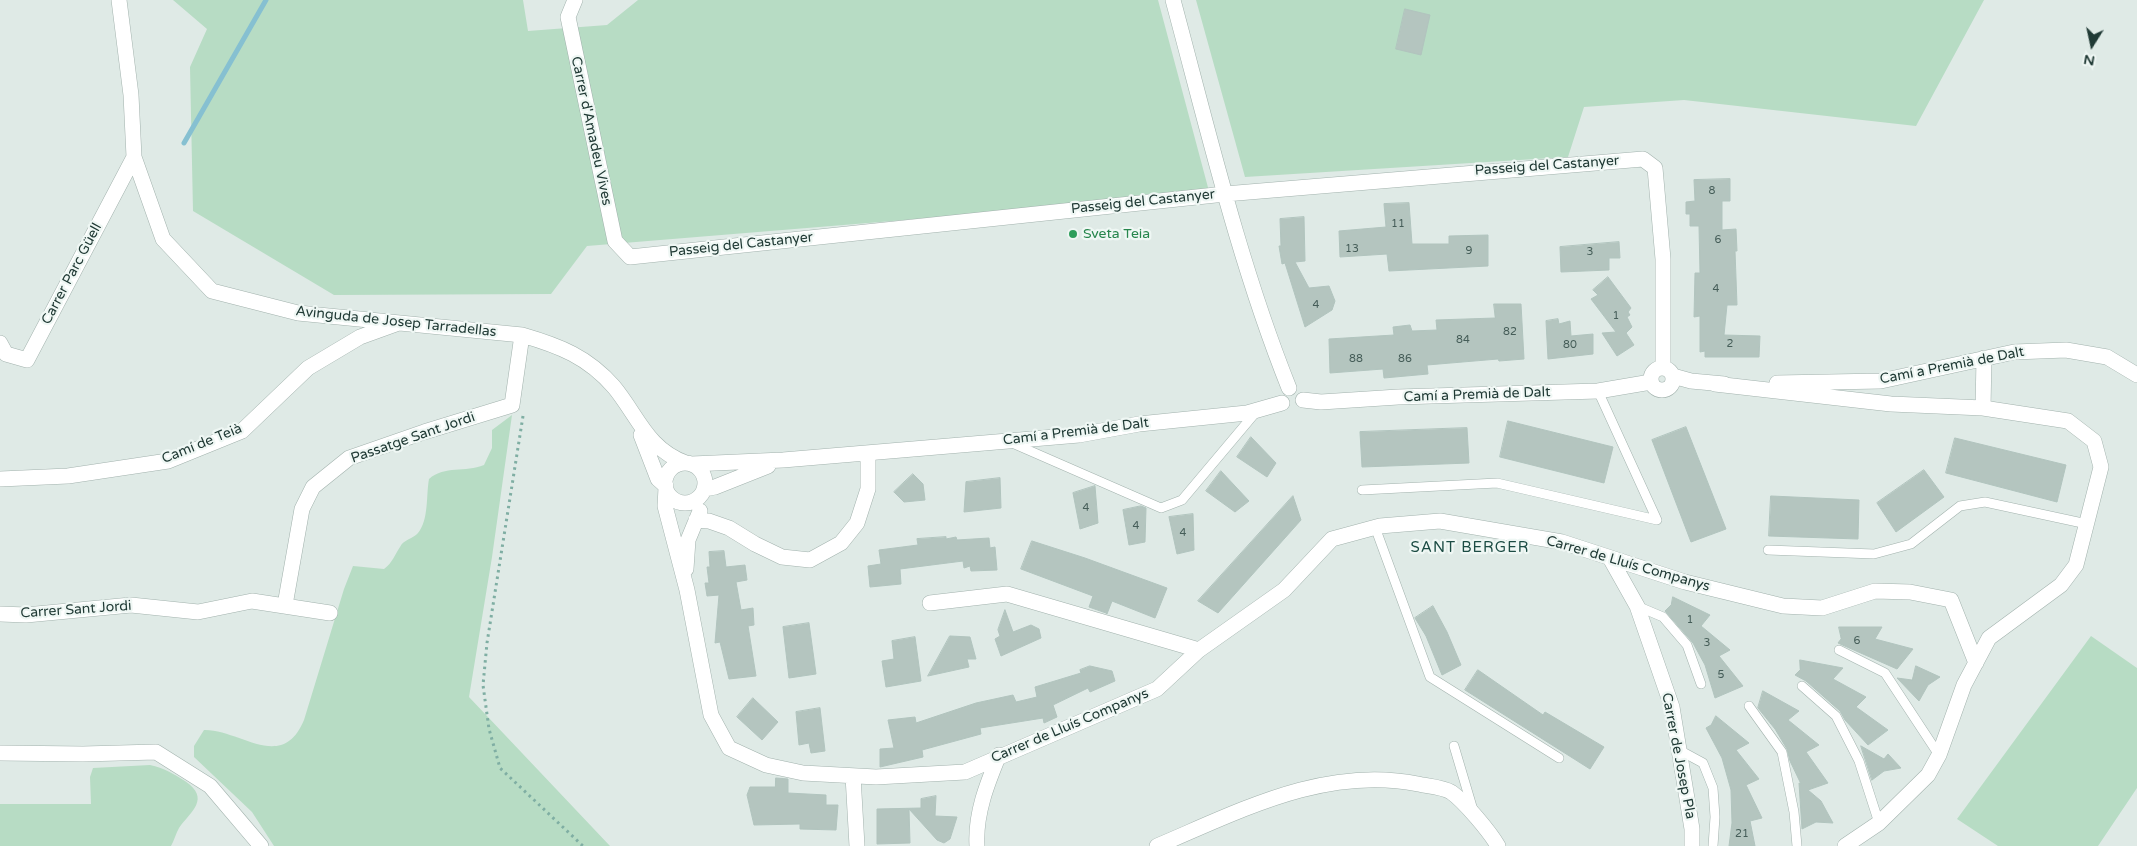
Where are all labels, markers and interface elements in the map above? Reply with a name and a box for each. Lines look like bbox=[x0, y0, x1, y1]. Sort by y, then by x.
north arrow bbox=[2067, 20, 2117, 70]
text: N bbox=[2082, 51, 2096, 70]
street label: Carrer d'Amadeu Vives bbox=[567, 55, 615, 207]
street label: Passeig del Castanyer bbox=[1474, 153, 1620, 179]
house number: 8 bbox=[1709, 184, 1715, 198]
street label: Passeig del Castanyer bbox=[1070, 186, 1216, 218]
house number: 11 bbox=[1391, 217, 1405, 231]
street label: Carrer Parc Güell bbox=[38, 221, 106, 327]
place label: Sveta Teia bbox=[1083, 226, 1150, 242]
marker: Sveta Teia bbox=[1067, 228, 1079, 240]
street label: Passeig del Castanyer bbox=[668, 229, 814, 261]
house number: 6 bbox=[1715, 233, 1721, 247]
house number: 13 bbox=[1345, 242, 1359, 256]
house number: 9 bbox=[1466, 244, 1472, 258]
house number: 3 bbox=[1587, 245, 1593, 259]
house number: 4 bbox=[1713, 282, 1719, 296]
house number: 4 bbox=[1313, 298, 1319, 312]
street label: Avinguda de Josep Tarradellas bbox=[295, 303, 497, 341]
house number: 1 bbox=[1613, 309, 1619, 323]
house number: 82 bbox=[1503, 325, 1517, 339]
house number: 84 bbox=[1456, 333, 1470, 347]
house number: 2 bbox=[1727, 337, 1733, 351]
house number: 80 bbox=[1563, 338, 1577, 352]
street label: Camí a Premià de Dalt bbox=[1878, 344, 2026, 388]
house number: 88 bbox=[1349, 352, 1363, 366]
house number: 86 bbox=[1398, 352, 1412, 366]
street label: Camí a Premià de Dalt bbox=[1403, 384, 1551, 406]
street label: Passatge Sant Jordi bbox=[349, 409, 477, 467]
street label: Camí a Premià de Dalt bbox=[1002, 415, 1150, 449]
street label: Camí de Teià bbox=[160, 420, 244, 468]
house number: 4 bbox=[1083, 501, 1089, 515]
house number: 4 bbox=[1133, 519, 1139, 533]
house number: 4 bbox=[1180, 526, 1186, 540]
street label: Carrer de Lluís Companys bbox=[1544, 533, 1712, 595]
district label: SANT BERGER bbox=[1409, 539, 1531, 557]
street label: Carrer Sant Jordi bbox=[20, 598, 132, 622]
house number: 1 bbox=[1687, 613, 1693, 627]
house number: 6 bbox=[1854, 634, 1860, 648]
house number: 3 bbox=[1704, 636, 1710, 650]
house number: 5 bbox=[1718, 668, 1724, 682]
street label: Carrer de Lluís Companys bbox=[989, 685, 1151, 767]
street label: Carrer de Josep Pla bbox=[1658, 691, 1698, 821]
house number: 21 bbox=[1735, 827, 1749, 841]

